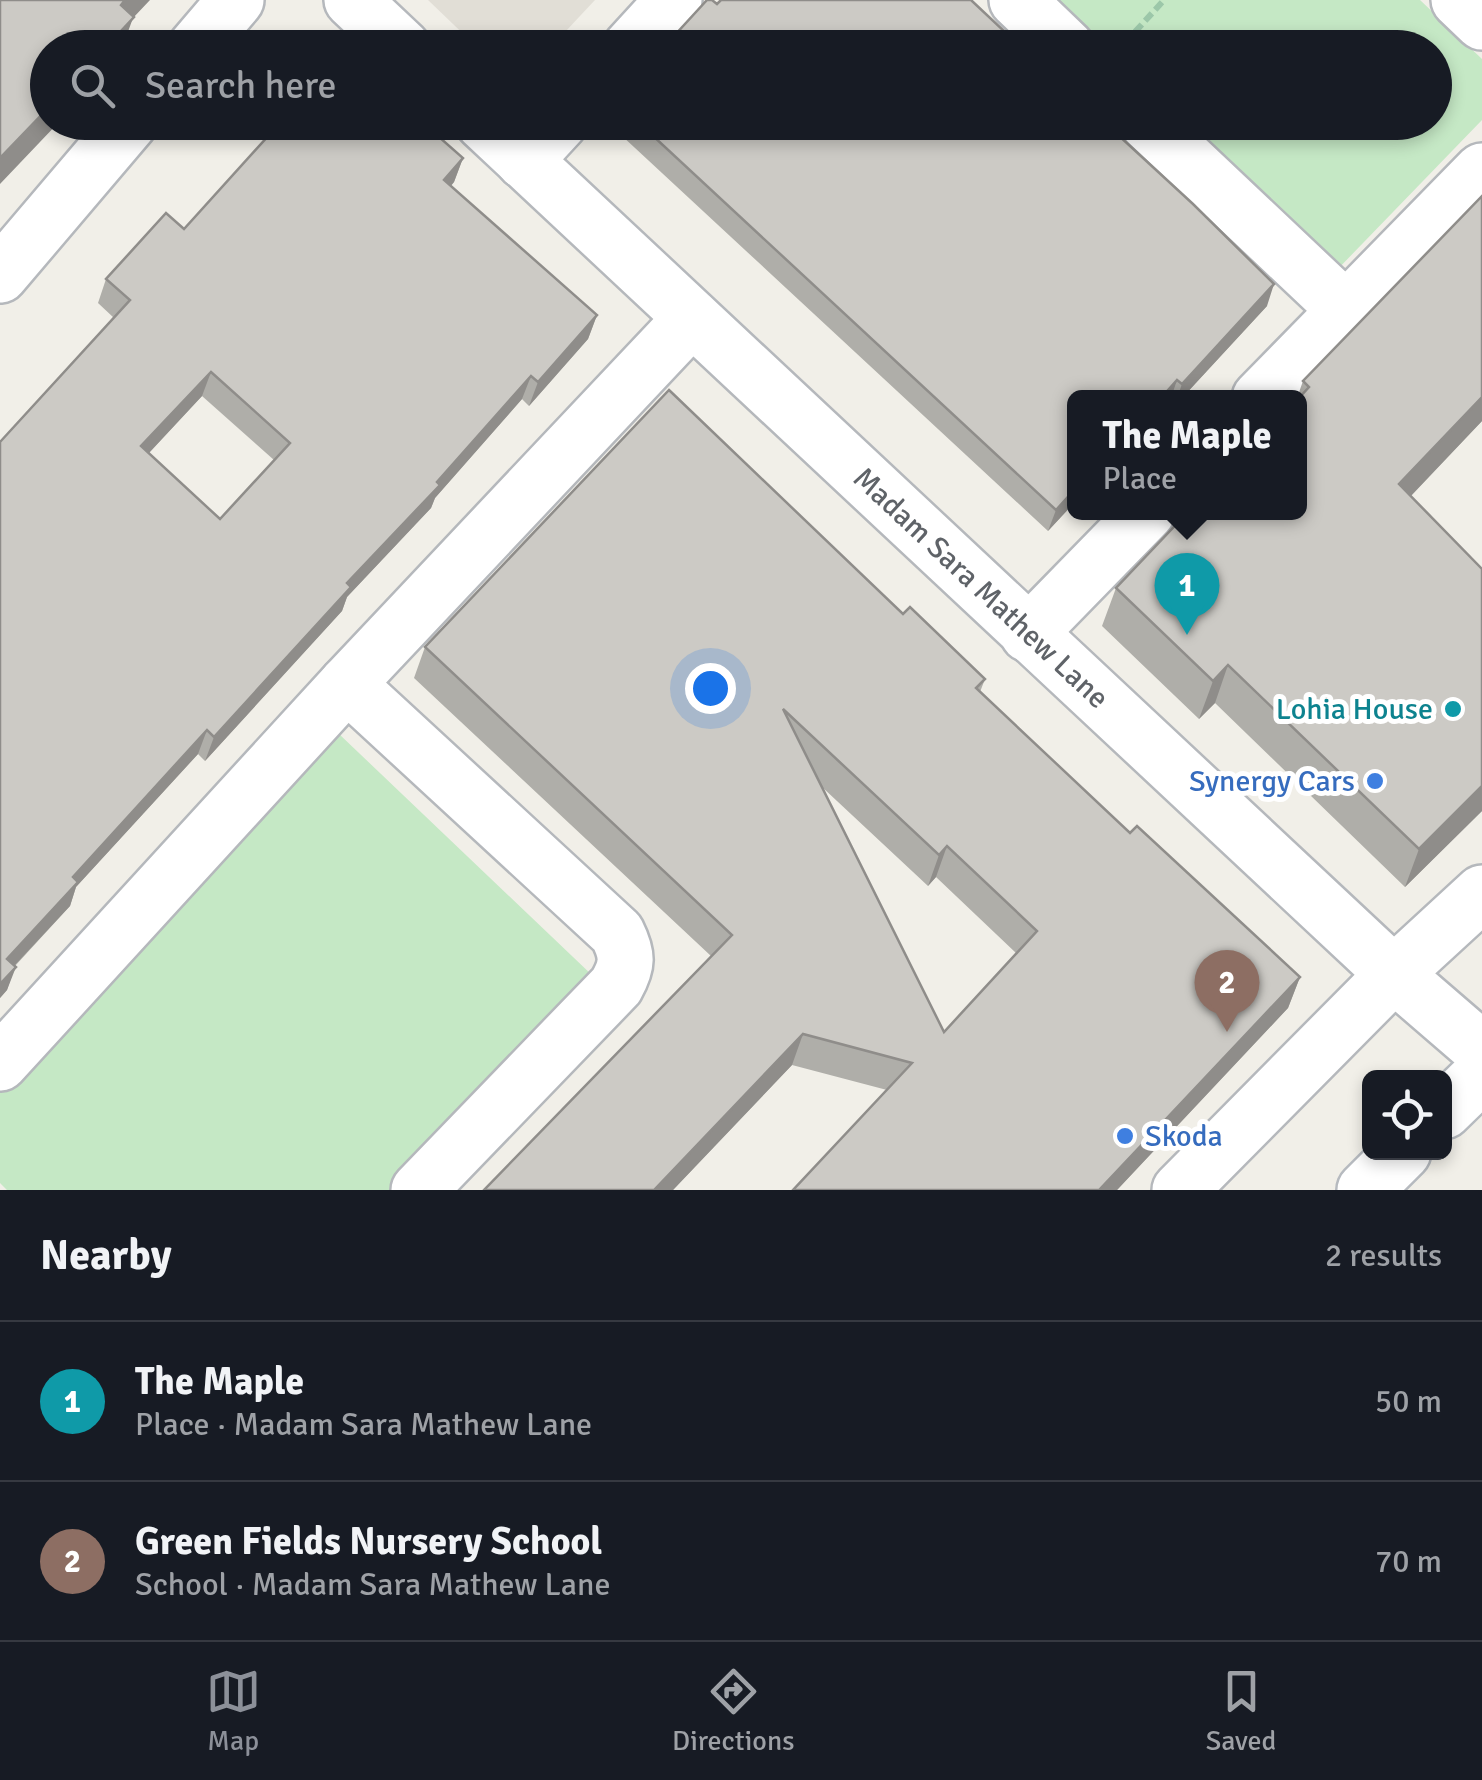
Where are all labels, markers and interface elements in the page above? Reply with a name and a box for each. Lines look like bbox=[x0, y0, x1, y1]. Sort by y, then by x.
search box bbox=[30, 30, 1452, 140]
icon: search bbox=[65, 58, 120, 113]
text: Search here bbox=[145, 62, 337, 109]
popup bbox=[1067, 390, 1307, 520]
text: The Maple bbox=[1102, 412, 1272, 459]
street label: Madam Sara Mathew Lane bbox=[846, 459, 1117, 716]
text: Place bbox=[1102, 459, 1177, 498]
pin: 1 bbox=[1154, 552, 1220, 635]
your location bbox=[685, 663, 736, 714]
place label: Lohia House bbox=[1276, 691, 1433, 728]
marker: Lohia House bbox=[1442, 698, 1464, 720]
place label: Synergy Cars bbox=[1189, 763, 1355, 800]
marker: Synergy Cars bbox=[1364, 770, 1386, 792]
pin: 2 bbox=[1194, 950, 1260, 1032]
map controls bbox=[1362, 1070, 1452, 1160]
button: locate bbox=[1362, 1070, 1452, 1160]
place label: Skoda bbox=[1145, 1118, 1223, 1155]
marker: Skoda bbox=[1114, 1125, 1136, 1147]
text: Nearby bbox=[40, 1230, 172, 1281]
text: 2 results bbox=[1325, 1236, 1442, 1275]
text: The Maple bbox=[135, 1358, 304, 1405]
text: 1 bbox=[64, 1382, 81, 1421]
text: 50 m bbox=[1375, 1382, 1442, 1421]
text: Place · Madam Sara Mathew Lane bbox=[135, 1405, 592, 1444]
text: Green Fields Nursery School bbox=[135, 1518, 602, 1565]
text: 2 bbox=[64, 1542, 81, 1581]
text: 70 m bbox=[1375, 1542, 1442, 1581]
text: School · Madam Sara Mathew Lane bbox=[135, 1565, 610, 1604]
tab: Map bbox=[206, 1664, 261, 1758]
tab: Directions bbox=[672, 1664, 794, 1758]
tab: Saved bbox=[1206, 1664, 1276, 1758]

